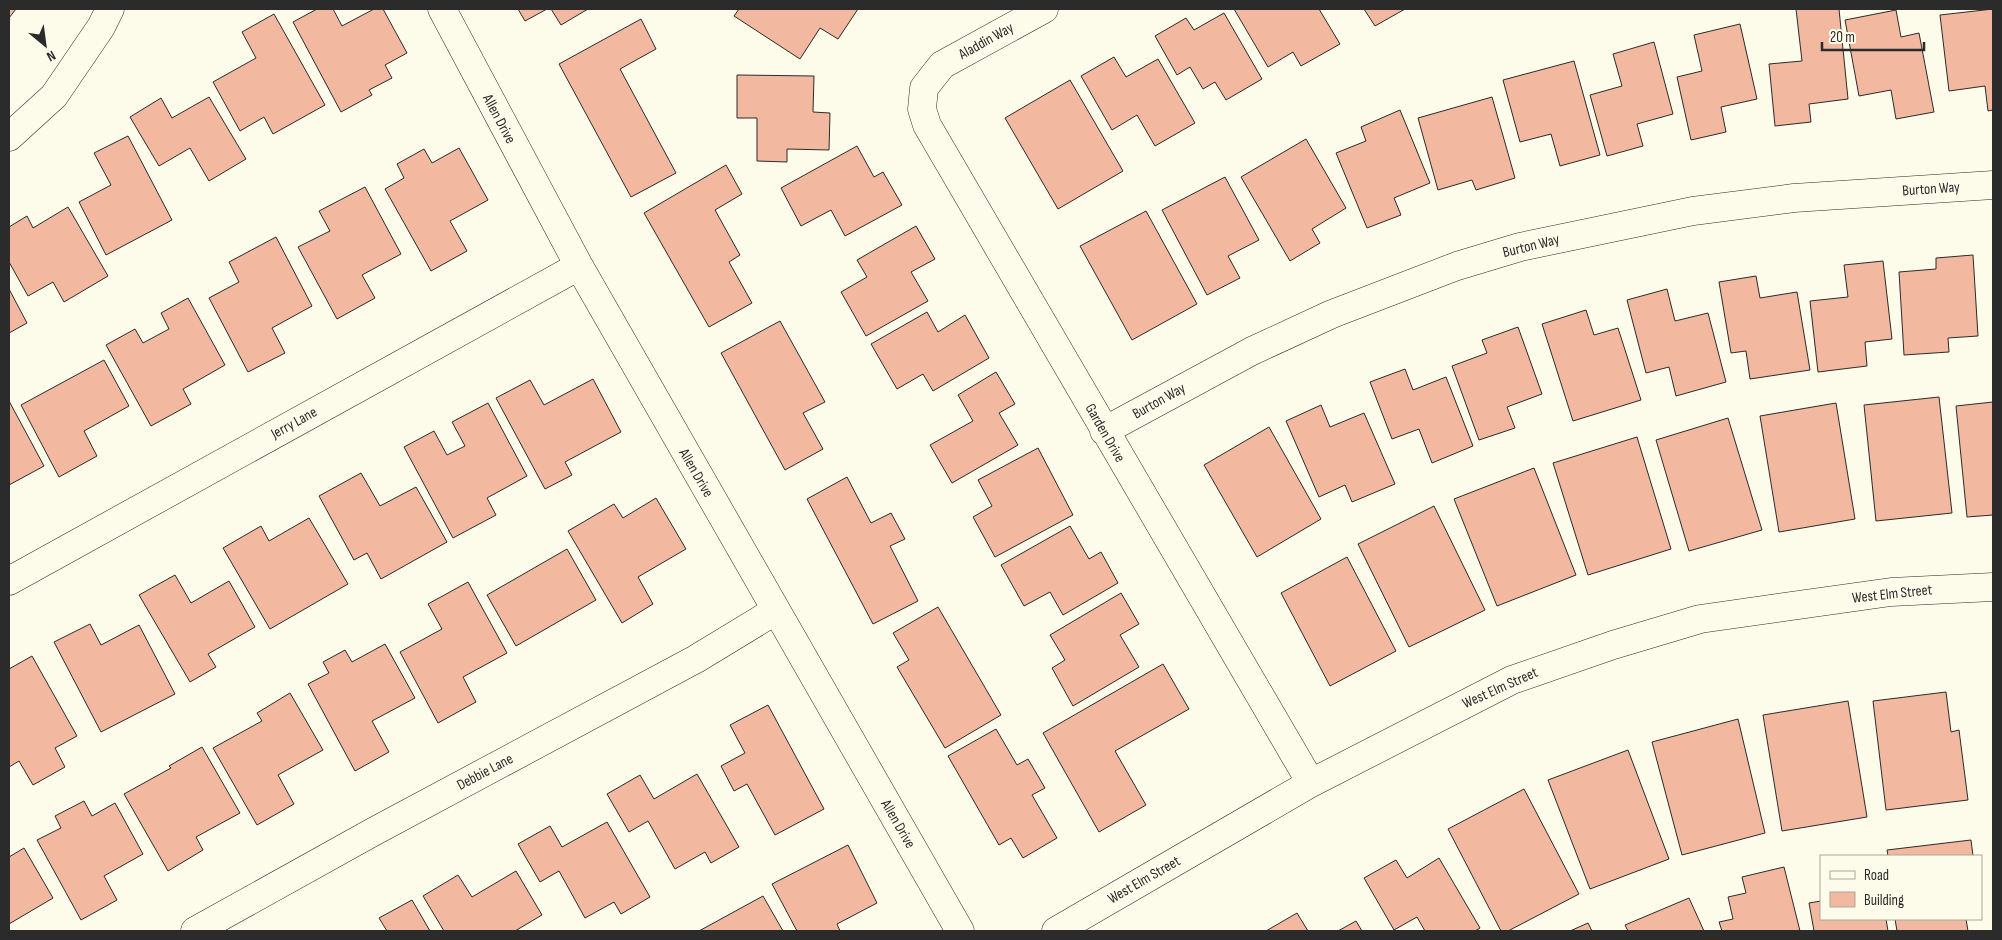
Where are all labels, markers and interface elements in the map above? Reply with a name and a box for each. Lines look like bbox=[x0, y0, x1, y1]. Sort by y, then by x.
street label: Aladdin Way bbox=[954, 18, 1017, 64]
north arrow bbox=[20, 20, 70, 70]
scale bar bbox=[1822, 20, 1924, 52]
text: 20 m bbox=[1830, 28, 1855, 47]
text: N bbox=[44, 47, 58, 65]
street label: Allen Drive bbox=[478, 90, 520, 147]
street label: Burton Way bbox=[1902, 177, 1961, 200]
street label: Burton Way bbox=[1501, 230, 1562, 262]
street label: Burton Way bbox=[1129, 379, 1189, 423]
street label: Garden Drive bbox=[1081, 400, 1129, 466]
street label: Jerry Lane bbox=[267, 403, 320, 444]
street label: Allen Drive bbox=[674, 444, 718, 501]
street label: West Elm Street bbox=[1851, 580, 1933, 608]
street label: West Elm Street bbox=[1459, 663, 1541, 713]
street label: Debbie Lane bbox=[454, 749, 516, 795]
street label: Allen Drive bbox=[876, 795, 920, 852]
street label: West Elm Street bbox=[1104, 851, 1184, 908]
legend bbox=[1820, 855, 1982, 920]
text: Road bbox=[1864, 866, 1889, 885]
text: Building bbox=[1864, 891, 1904, 910]

